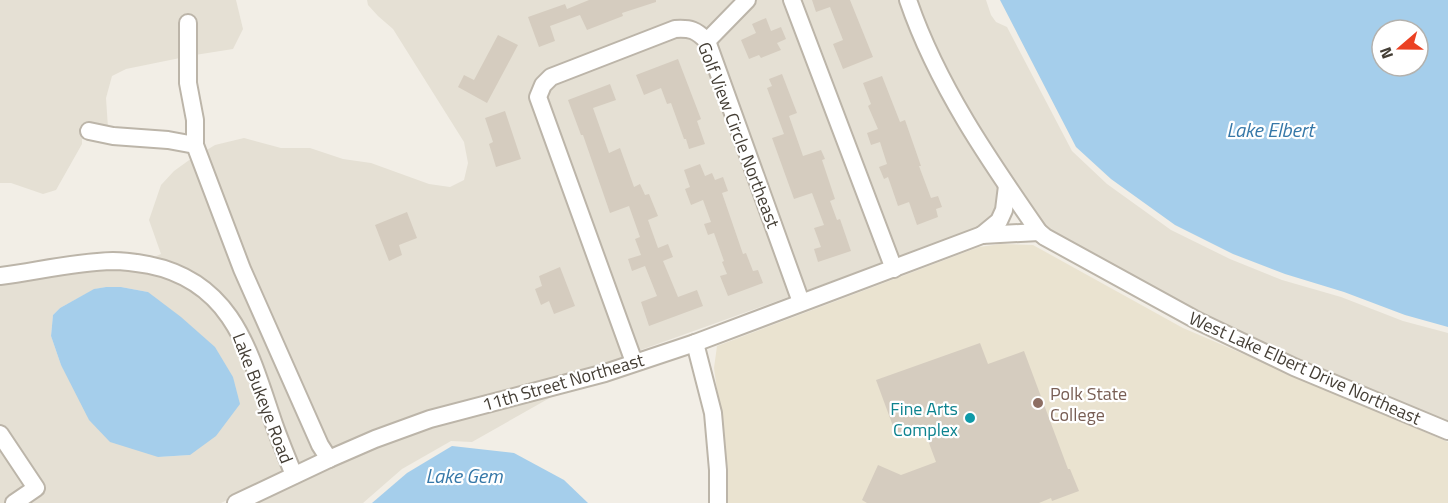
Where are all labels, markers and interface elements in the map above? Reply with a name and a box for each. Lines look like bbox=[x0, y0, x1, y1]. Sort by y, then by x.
north arrow bbox=[1370, 18, 1430, 78]
street label: Golf View Circle Northeast bbox=[691, 38, 787, 233]
text: N bbox=[1373, 44, 1399, 62]
water label: Lake Elbert bbox=[1226, 114, 1316, 145]
street label: West Lake Elbert Drive Northeast bbox=[1185, 305, 1426, 432]
street label: Lake Bukeye Road bbox=[226, 329, 300, 467]
street label: 11th Street Northeast bbox=[479, 346, 648, 418]
place label: Polk State College bbox=[1050, 380, 1127, 428]
place label: Fine Arts Complex bbox=[890, 395, 958, 443]
marker: Polk State College bbox=[1031, 396, 1045, 410]
marker: Fine Arts Complex bbox=[963, 411, 977, 425]
water label: Lake Gem bbox=[426, 460, 503, 491]

